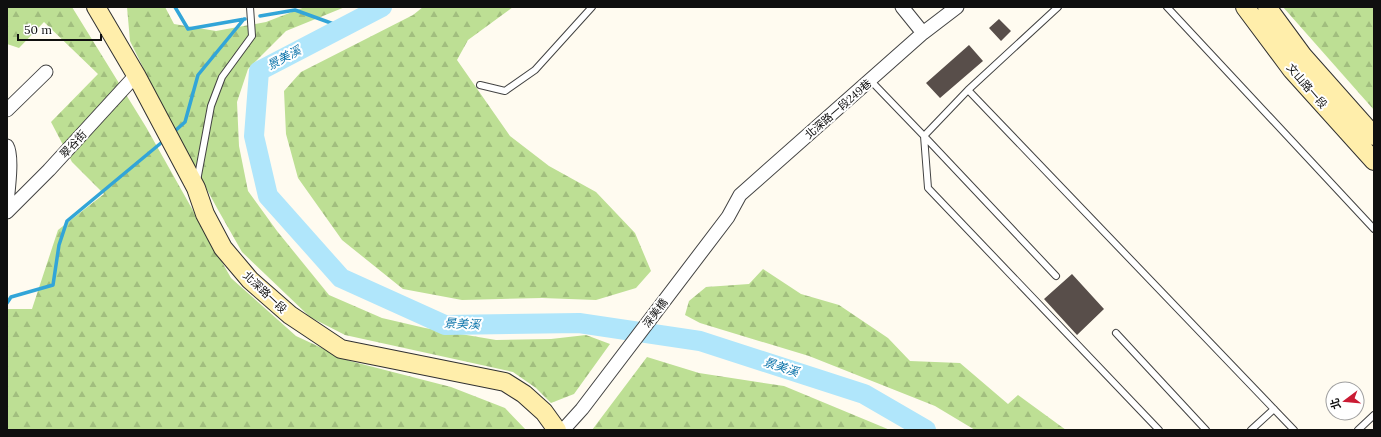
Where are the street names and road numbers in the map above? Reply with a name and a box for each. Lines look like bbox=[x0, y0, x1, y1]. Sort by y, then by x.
street label: 文山路一段 bbox=[1284, 61, 1330, 111]
street label: 北深路一段249巷 bbox=[802, 76, 874, 142]
street label: 翠谷街 bbox=[57, 127, 89, 161]
street label: 北深路一段 bbox=[240, 268, 290, 316]
street label: 深美橋 bbox=[639, 296, 671, 330]

